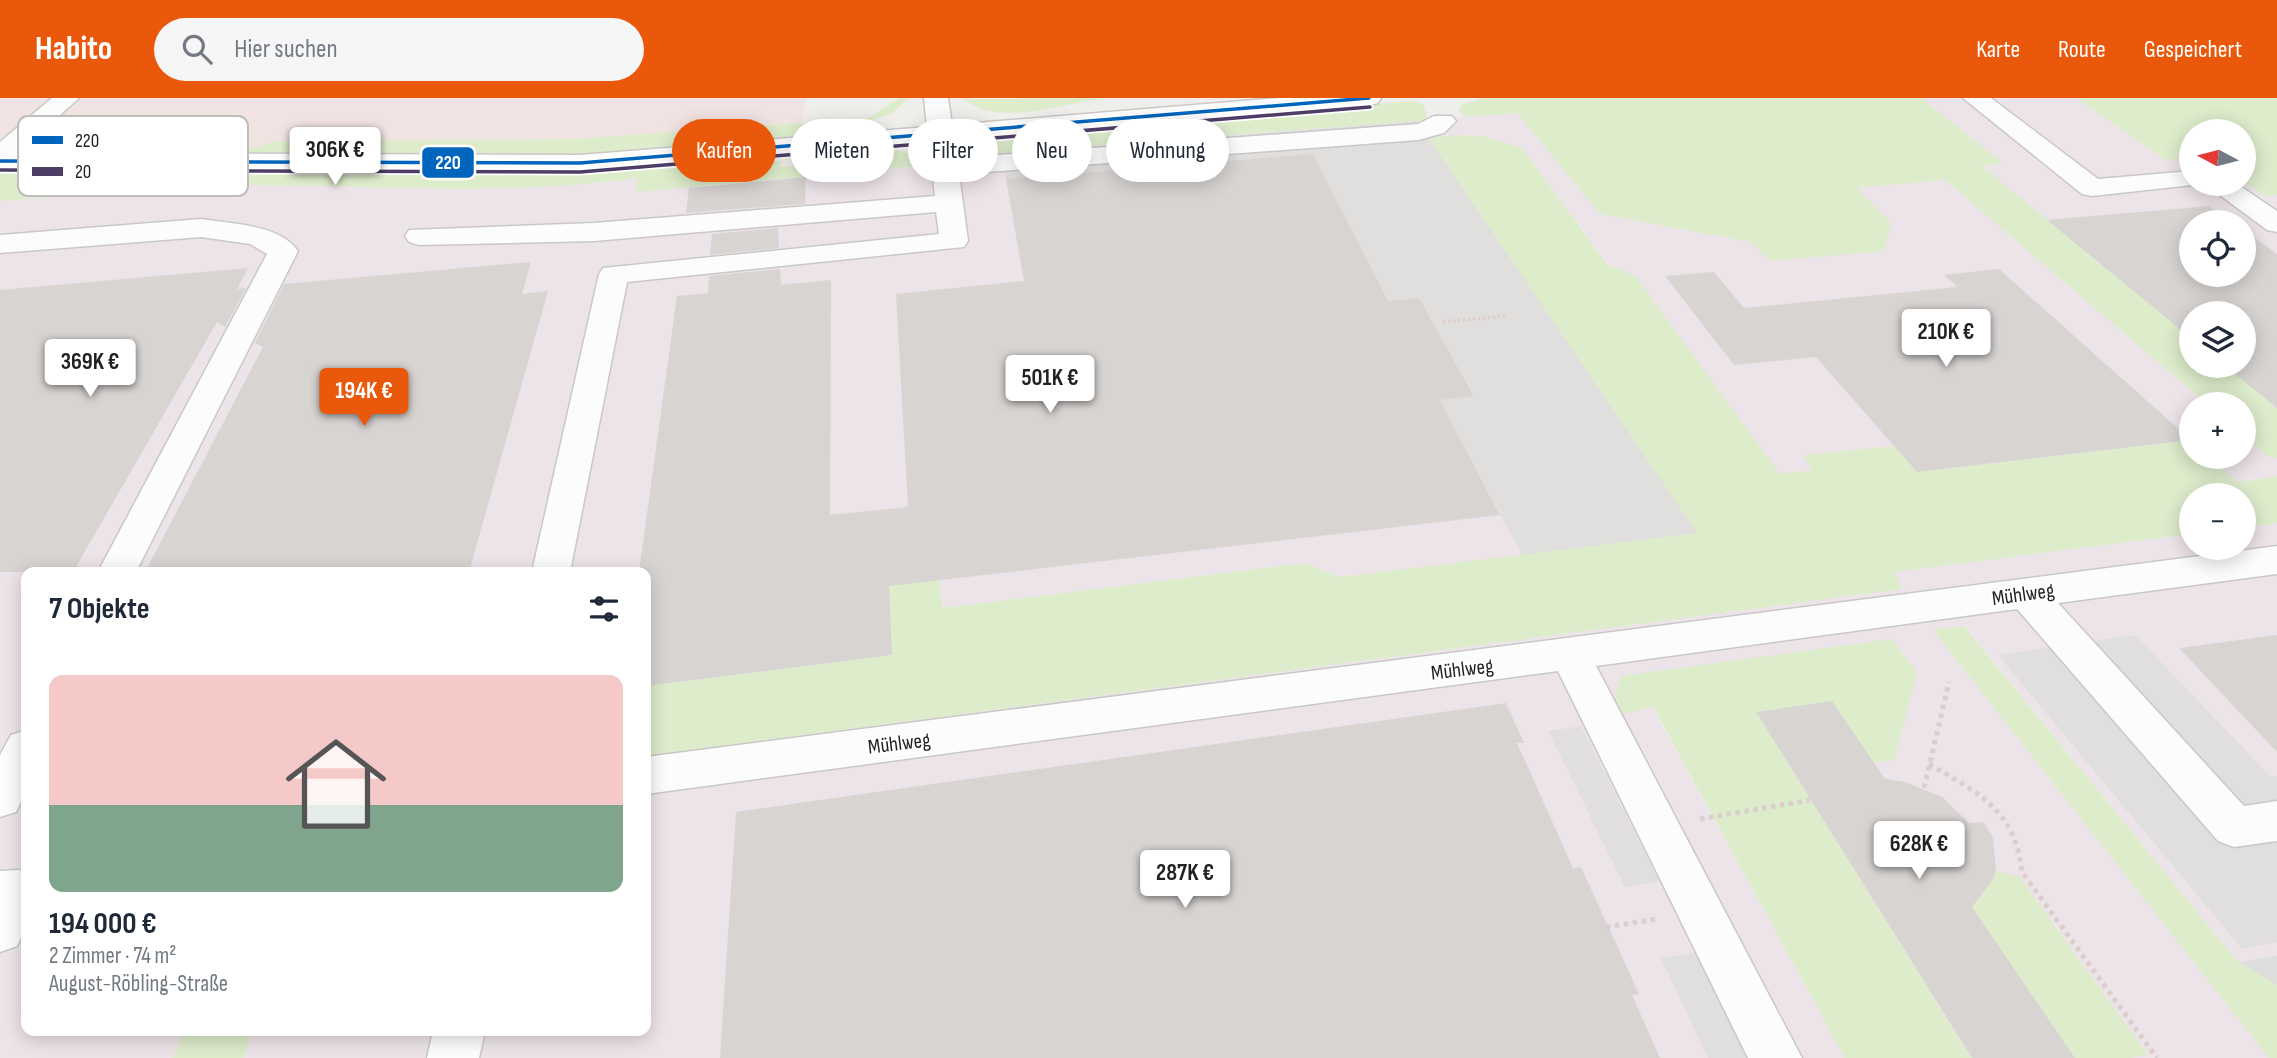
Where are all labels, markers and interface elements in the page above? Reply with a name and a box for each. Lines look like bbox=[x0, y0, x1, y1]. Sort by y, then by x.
search box bbox=[154, 18, 644, 81]
text: Habito bbox=[35, 29, 112, 69]
icon: search bbox=[178, 30, 216, 68]
text: Hier suchen bbox=[234, 34, 338, 65]
text: Karte bbox=[1976, 35, 2020, 64]
text: Route bbox=[2058, 35, 2106, 64]
text: Gespeichert bbox=[2144, 35, 2242, 64]
legend bbox=[18, 116, 248, 196]
chip: Kaufen bbox=[672, 119, 776, 182]
chip: Mieten bbox=[790, 119, 894, 182]
chip: Filter bbox=[908, 119, 998, 182]
chip: Neu bbox=[1012, 119, 1092, 182]
chip: Wohnung bbox=[1106, 119, 1229, 182]
north arrow bbox=[2179, 119, 2256, 196]
map controls bbox=[2179, 119, 2256, 560]
pin: 306K € bbox=[278, 127, 392, 187]
text: 220 bbox=[75, 130, 99, 153]
text: 306K € bbox=[306, 136, 364, 164]
line badge: 220 bbox=[421, 146, 475, 179]
text: 220 bbox=[435, 152, 461, 175]
text: 20 bbox=[75, 161, 91, 184]
button: locate bbox=[2179, 210, 2256, 287]
button: layers bbox=[2179, 301, 2256, 378]
pin: 210K € bbox=[1889, 310, 2003, 369]
text: 210K € bbox=[1918, 318, 1974, 346]
pin: 369K € bbox=[33, 340, 147, 399]
text: 369K € bbox=[61, 348, 119, 376]
pin: 501K € bbox=[993, 356, 1107, 415]
text: 501K € bbox=[1022, 364, 1078, 392]
pin: 194K € bbox=[307, 368, 421, 428]
text: 194K € bbox=[335, 377, 393, 405]
button: + bbox=[2179, 392, 2256, 469]
button: − bbox=[2179, 483, 2256, 560]
street label: Mühlweg bbox=[1990, 578, 2056, 611]
icon: filters bbox=[585, 590, 623, 628]
text: 7 Objekte bbox=[49, 591, 149, 627]
street label: Mühlweg bbox=[1429, 653, 1495, 686]
icon: home bbox=[273, 721, 399, 847]
street label: Mühlweg bbox=[866, 727, 932, 760]
pin: 628K € bbox=[1862, 822, 1976, 881]
text: 628K € bbox=[1890, 830, 1948, 858]
pin: 287K € bbox=[1128, 850, 1242, 910]
text: 287K € bbox=[1156, 859, 1214, 887]
text: 194 000 € bbox=[49, 906, 156, 942]
text: 2 Zimmer · 74 m² bbox=[49, 942, 176, 970]
text: August-Röbling-Straße bbox=[49, 970, 228, 998]

